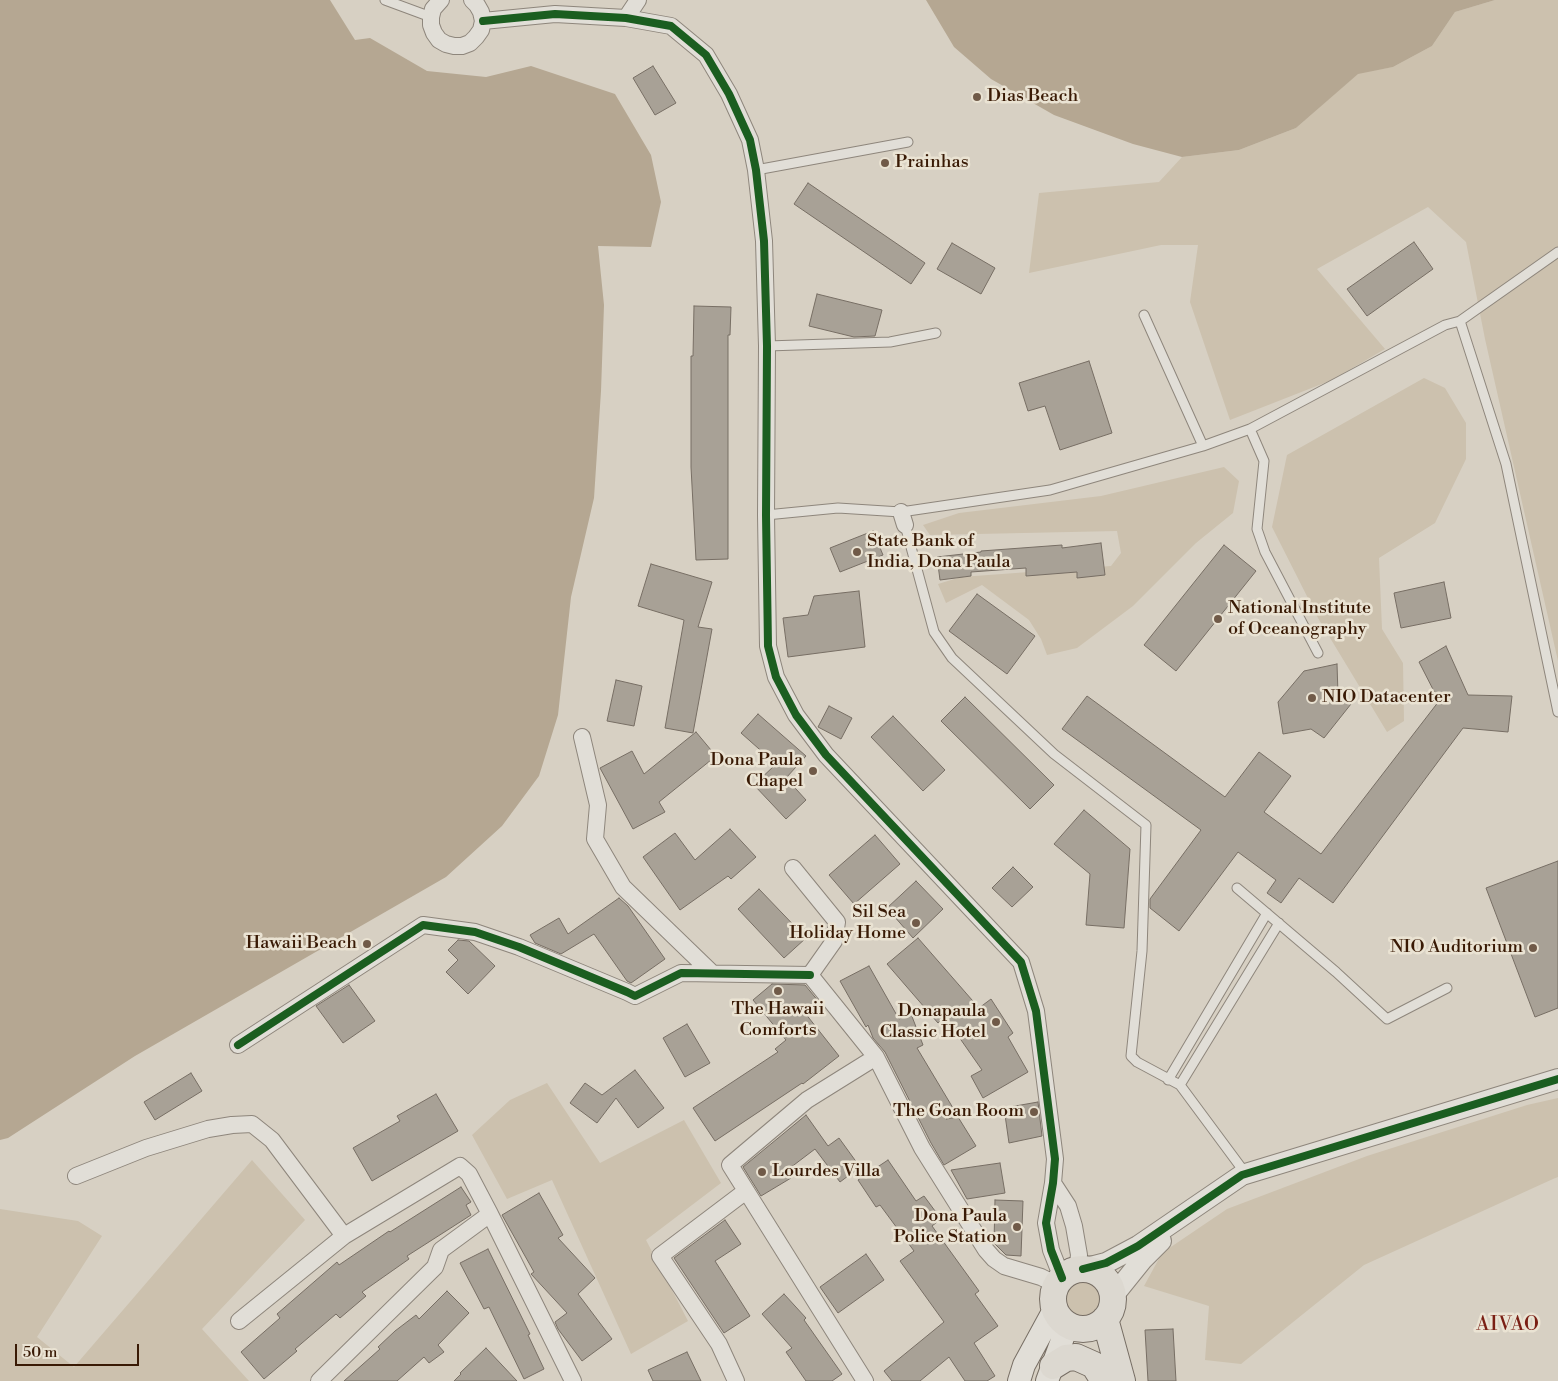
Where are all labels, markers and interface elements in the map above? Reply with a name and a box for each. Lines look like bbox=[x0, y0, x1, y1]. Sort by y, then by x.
place label: Dias Beach bbox=[987, 86, 1078, 108]
marker: Dias Beach bbox=[971, 91, 983, 103]
place label: Prainhas bbox=[895, 152, 969, 174]
marker: Prainhas bbox=[879, 157, 891, 169]
place label: State Bank of India, Dona Paula bbox=[867, 531, 1011, 574]
marker: State Bank of India, Dona Paula bbox=[851, 546, 863, 558]
place label: National Institute of Oceanography bbox=[1228, 598, 1371, 640]
marker: National Institute of Oceanography bbox=[1212, 613, 1224, 625]
place label: NIO Datacenter bbox=[1322, 687, 1451, 709]
marker: NIO Datacenter bbox=[1306, 692, 1318, 704]
place label: Dona Paula Chapel bbox=[710, 750, 803, 792]
marker: Dona Paula Chapel bbox=[807, 765, 819, 777]
place label: Sil Sea Holiday Home bbox=[789, 902, 906, 944]
marker: Sil Sea Holiday Home bbox=[910, 917, 922, 929]
place label: Hawaii Beach bbox=[246, 933, 357, 955]
place label: NIO Auditorium bbox=[1390, 937, 1523, 959]
marker: Hawaii Beach bbox=[361, 938, 373, 950]
marker: NIO Auditorium bbox=[1527, 942, 1539, 954]
marker: The Hawaii Comforts bbox=[772, 985, 784, 997]
place label: The Hawaii Comforts bbox=[732, 999, 824, 1042]
place label: Donapaula Classic Hotel bbox=[880, 1001, 986, 1044]
marker: Donapaula Classic Hotel bbox=[990, 1016, 1002, 1028]
place label: The Goan Room bbox=[893, 1101, 1024, 1123]
marker: The Goan Room bbox=[1028, 1106, 1040, 1118]
place label: Lourdes Villa bbox=[772, 1161, 880, 1183]
marker: Lourdes Villa bbox=[756, 1166, 768, 1178]
place label: Dona Paula Police Station bbox=[893, 1206, 1007, 1248]
marker: Dona Paula Police Station bbox=[1011, 1221, 1023, 1233]
district label: AIVAO bbox=[1476, 1314, 1540, 1336]
scale bar bbox=[18, 1334, 141, 1366]
text: 50 m bbox=[23, 1343, 57, 1362]

